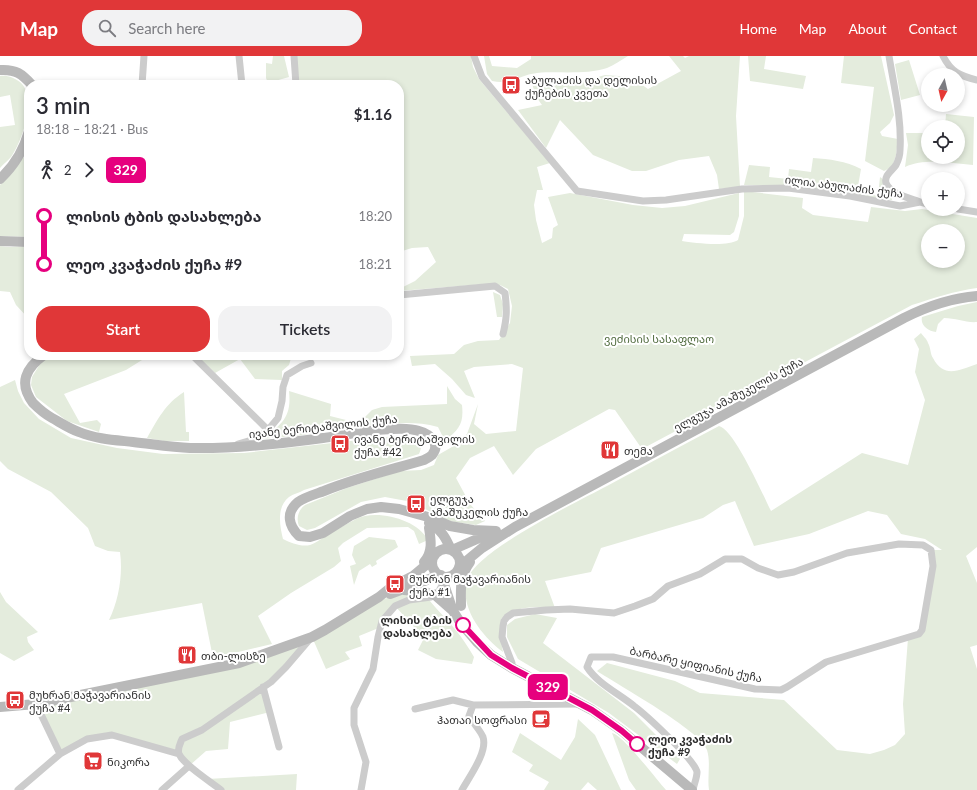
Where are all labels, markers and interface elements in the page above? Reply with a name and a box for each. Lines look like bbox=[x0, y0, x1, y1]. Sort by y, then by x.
search box bbox=[82, 10, 362, 46]
text: Map bbox=[20, 17, 58, 40]
icon: search bbox=[96, 17, 118, 39]
text: Search here bbox=[128, 19, 206, 37]
text: Home bbox=[739, 20, 777, 37]
text: Map bbox=[799, 20, 826, 37]
text: About bbox=[848, 20, 886, 37]
text: Contact bbox=[908, 20, 957, 37]
north arrow bbox=[921, 68, 965, 112]
map controls bbox=[921, 68, 965, 268]
place label: აბულაძის და დელისის ქუჩების კვეთა bbox=[525, 73, 658, 100]
bus stop icon: აბულაძის და დელისის ქუჩების კვეთა bbox=[500, 74, 522, 96]
text: 3 min bbox=[36, 92, 90, 119]
text: $1.16 bbox=[354, 105, 392, 123]
button: locate bbox=[921, 120, 965, 164]
text: 18:18 – 18:21 · Bus bbox=[36, 121, 148, 137]
icon: walk bbox=[36, 159, 58, 181]
icon: forward bbox=[78, 159, 100, 181]
text: 329 bbox=[114, 161, 138, 178]
text: 2 bbox=[64, 162, 72, 178]
street label: ილია აბულაძის ქუჩა bbox=[784, 172, 904, 201]
button: + bbox=[921, 172, 965, 216]
text: ლისის ტბის დასახლება bbox=[66, 207, 261, 225]
text: 18:20 bbox=[359, 208, 392, 224]
button: − bbox=[921, 224, 965, 268]
text: ლეო კვაჭაძის ქუჩა #9 bbox=[66, 255, 242, 273]
text: 18:21 bbox=[359, 256, 392, 272]
button: Start bbox=[36, 306, 210, 352]
button: Tickets bbox=[218, 306, 392, 352]
park label: ვეძისის სასაფლაო bbox=[604, 332, 714, 346]
street label: ელგუჯა ამაშუკელის ქუჩა bbox=[671, 354, 805, 435]
street label: ივანე ბერიტაშვილის ქუჩა bbox=[248, 412, 398, 441]
place label: ივანე ბერიტაშვილის ქუჩა #42 bbox=[354, 432, 475, 459]
bus stop icon: ივანე ბერიტაშვილის ქუჩა #42 bbox=[329, 433, 351, 455]
restaurant icon: თემა bbox=[599, 439, 621, 461]
place label: თემა bbox=[624, 444, 653, 458]
place label: ელგუჯა ამაშუკელის ქუჩა bbox=[430, 492, 528, 519]
bus stop icon: ელგუჯა ამაშუკელის ქუჩა bbox=[405, 493, 427, 515]
place label: მუხრან მაჭავარიანის ქუჩა #1 bbox=[409, 572, 531, 599]
bus stop icon: მუხრან მაჭავარიანის ქუჩა #1 bbox=[384, 573, 406, 595]
place label: ლისის ტბის დასახლება bbox=[380, 613, 452, 640]
marker: ლისის ტბის დასახლება bbox=[455, 617, 471, 633]
restaurant icon: თბი-ლისზე bbox=[176, 644, 198, 666]
street label: ბარბარე ყიფიანის ქუჩა bbox=[628, 644, 763, 685]
place label: თბი-ლისზე bbox=[201, 649, 266, 663]
line badge: 329 bbox=[525, 674, 571, 700]
text: 329 bbox=[536, 678, 560, 695]
place label: მუხრან მაჭავარიანის ქუჩა #4 bbox=[29, 688, 151, 715]
bus stop icon: მუხრან მაჭავარიანის ქუჩა #4 bbox=[4, 689, 26, 711]
cafe icon: ჰათაი სოფრასი bbox=[530, 708, 552, 730]
place label: ჰათაი სოფრასი bbox=[437, 713, 527, 727]
place label: ლეო კვაჭაძის ქუჩა #9 bbox=[648, 732, 732, 759]
marker: ლეო კვაჭაძის ქუჩა #9 bbox=[629, 736, 645, 752]
supermarket icon: ნიკორა bbox=[82, 750, 104, 772]
place label: ნიკორა bbox=[107, 755, 150, 769]

